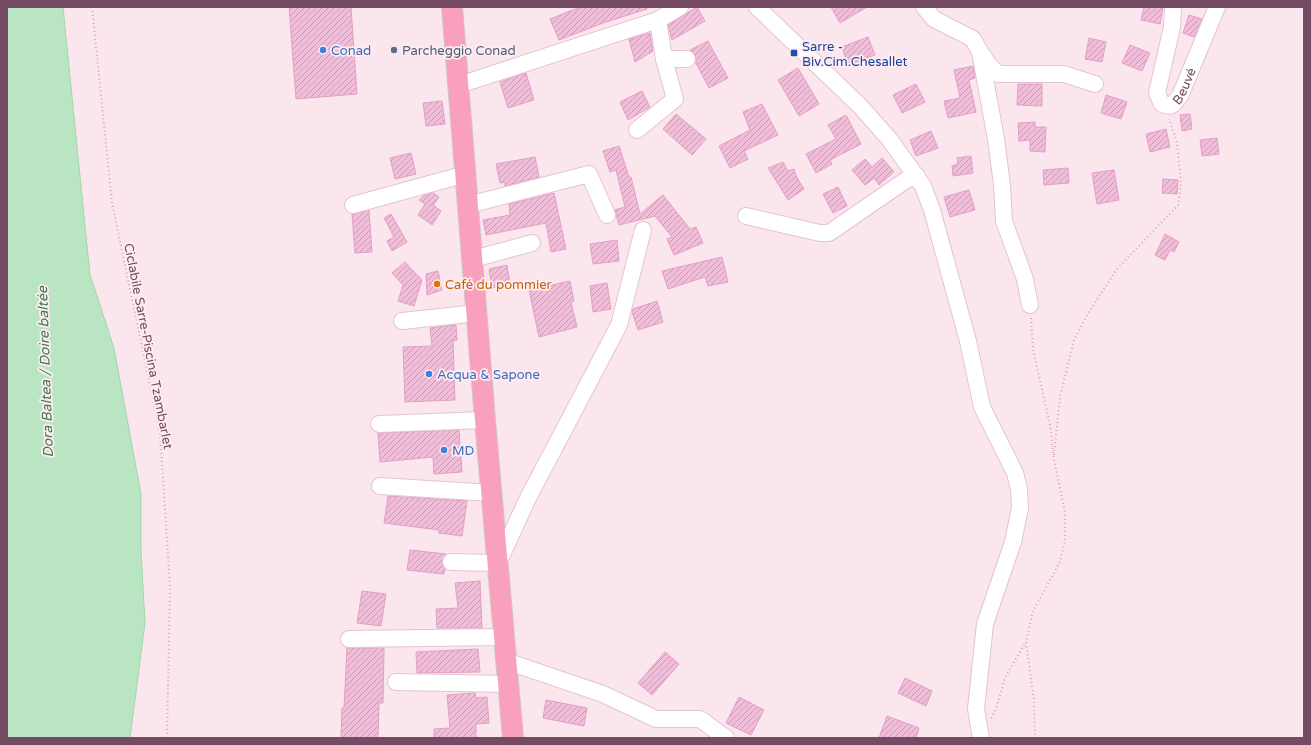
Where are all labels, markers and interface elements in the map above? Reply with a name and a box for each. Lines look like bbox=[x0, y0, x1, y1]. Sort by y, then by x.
place label: Sarre - Biv.Cim.Chesallet bbox=[802, 39, 908, 70]
place label: Conad bbox=[331, 43, 371, 59]
place label: Parcheggio Conad bbox=[402, 43, 516, 59]
marker: Conad bbox=[318, 45, 328, 55]
marker: Parcheggio Conad bbox=[389, 45, 399, 55]
marker: Sarre - Biv.Cim.Chesallet bbox=[789, 48, 799, 58]
street label: Beuvé bbox=[1169, 66, 1200, 108]
street label: Ciclabile Sarre-Piscina Tzambarlet bbox=[120, 242, 176, 451]
place label: Café du pommier bbox=[445, 277, 552, 293]
marker: Café du pommier bbox=[432, 279, 442, 289]
water label: Dora Baltea / Doire baltée bbox=[34, 285, 57, 458]
place label: Acqua & Sapone bbox=[437, 367, 540, 383]
marker: Acqua & Sapone bbox=[424, 369, 434, 379]
place label: MD bbox=[452, 443, 475, 459]
marker: MD bbox=[439, 445, 449, 455]

